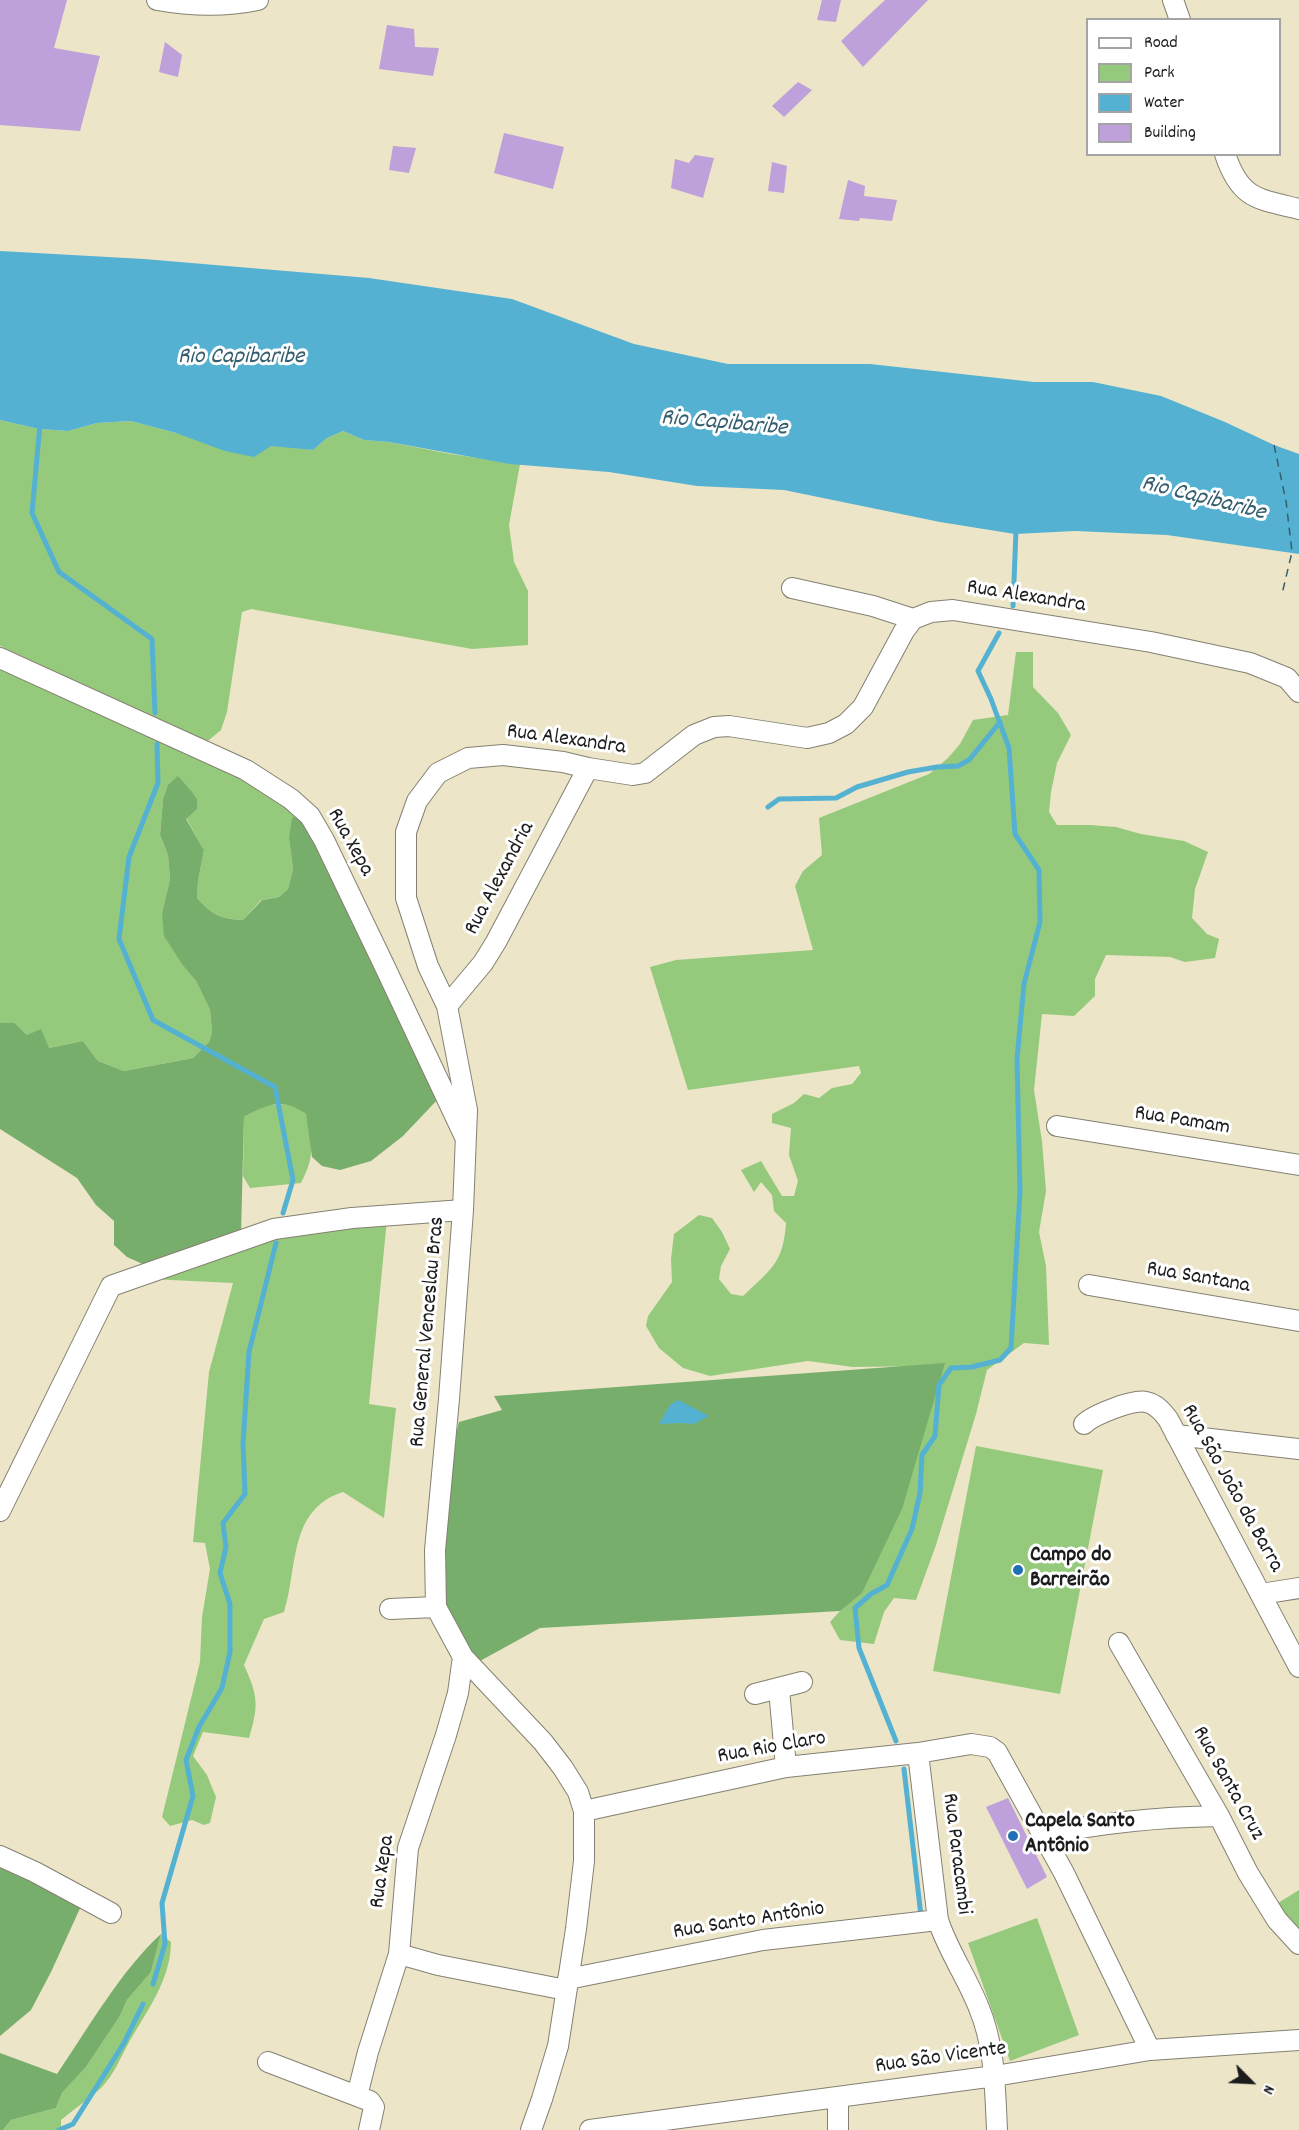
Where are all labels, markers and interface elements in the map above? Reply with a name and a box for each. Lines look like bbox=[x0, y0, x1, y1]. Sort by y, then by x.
legend bbox=[1086, 18, 1281, 156]
text: Road bbox=[1144, 31, 1178, 56]
text: Park bbox=[1144, 61, 1175, 86]
text: Water bbox=[1144, 91, 1184, 116]
text: Building bbox=[1144, 121, 1196, 146]
water label: Rio Capibaribe bbox=[178, 345, 304, 373]
water label: Rio Capibaribe bbox=[660, 405, 788, 445]
water label: Rio Capibaribe bbox=[1138, 471, 1268, 529]
street label: Rua Alexandra bbox=[965, 576, 1087, 620]
street label: Rua Alexandra bbox=[505, 720, 627, 762]
street label: Rua Xepa bbox=[320, 804, 378, 882]
street label: Rua Alexandria bbox=[460, 818, 542, 940]
street label: Rua Pamam bbox=[1132, 1101, 1232, 1143]
street label: Rua General Venceslau Bras bbox=[406, 1216, 452, 1448]
street label: Rua Santana bbox=[1144, 1257, 1252, 1301]
street label: Rua São João da Barra bbox=[1174, 1401, 1288, 1577]
place label: Campo do Barreirão bbox=[1030, 1544, 1111, 1596]
marker: Campo do Barreirão bbox=[1011, 1563, 1025, 1577]
street label: Rua Santa Cruz bbox=[1185, 1722, 1269, 1846]
street label: Rua Rio Claro bbox=[716, 1726, 828, 1772]
street label: Rua Paracambi bbox=[934, 1792, 976, 1916]
place label: Capela Santo Antônio bbox=[1025, 1810, 1135, 1862]
marker: Capela Santo Antônio bbox=[1006, 1829, 1020, 1843]
street label: Rua Xepa bbox=[366, 1834, 402, 1910]
street label: Rua Santo Antônio bbox=[672, 1897, 826, 1947]
street label: Rua São Vicente bbox=[874, 2037, 1008, 2081]
north arrow bbox=[1221, 2052, 1281, 2112]
text: N bbox=[1256, 2081, 1280, 2098]

